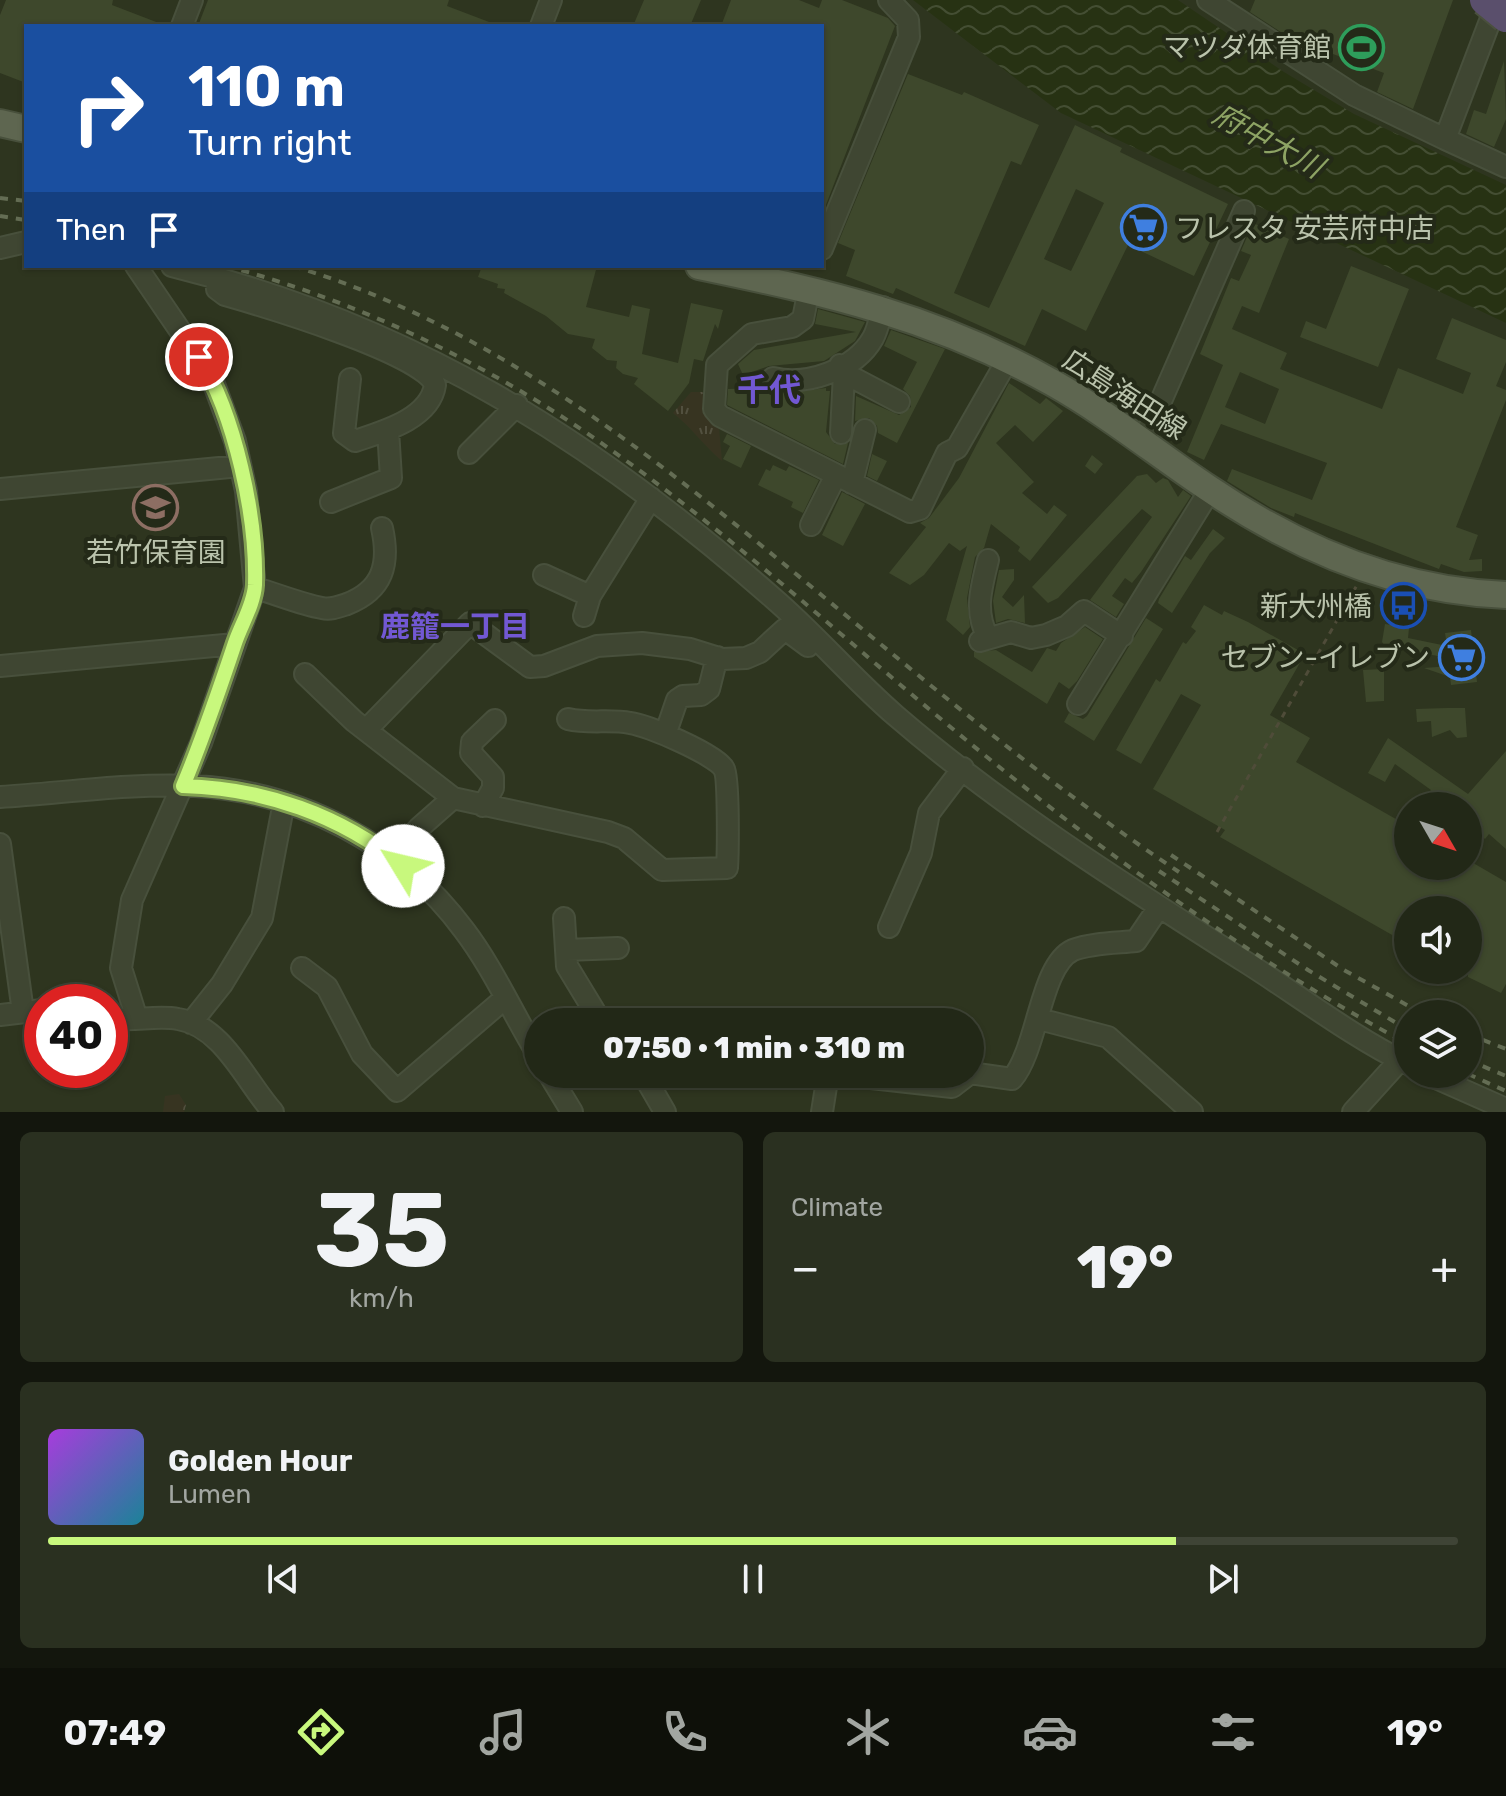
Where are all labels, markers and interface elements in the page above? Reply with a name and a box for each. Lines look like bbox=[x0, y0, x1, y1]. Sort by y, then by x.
sports icon: マツダ体育館 bbox=[1338, 23, 1386, 71]
place label: マツダ体育館 bbox=[1163, 31, 1331, 64]
text: 110 m bbox=[188, 54, 345, 120]
icon: right bbox=[56, 56, 160, 160]
water label: 府中大川 bbox=[1207, 96, 1332, 187]
text: Turn right bbox=[188, 121, 352, 164]
supermarket icon: フレスタ 安芸府中店 bbox=[1120, 204, 1168, 252]
icon: arrive bbox=[142, 208, 186, 252]
text: Then bbox=[56, 212, 126, 248]
place label: フレスタ 安芸府中店 bbox=[1175, 212, 1434, 245]
pin bbox=[165, 323, 233, 391]
icon: arrive bbox=[177, 335, 221, 379]
street label: 広島海田線 bbox=[1057, 342, 1192, 446]
district label: 千代 bbox=[737, 371, 801, 409]
school or university icon: 若竹保育園 bbox=[132, 484, 180, 532]
place label: 若竹保育園 bbox=[86, 536, 226, 569]
bus stop icon: 新大州橋 bbox=[1379, 582, 1427, 630]
place label: 新大州橋 bbox=[1260, 590, 1372, 623]
district label: 鹿籠一丁目 bbox=[380, 609, 530, 645]
supermarket icon: セブン-イレブン bbox=[1437, 633, 1485, 681]
place label: セブン-イレブン bbox=[1220, 641, 1430, 674]
north arrow bbox=[1394, 792, 1482, 880]
map controls bbox=[1394, 792, 1482, 1088]
position arrow bbox=[361, 824, 445, 908]
button: sound bbox=[1394, 896, 1482, 984]
speed limit sign: 40 bbox=[24, 984, 128, 1088]
button: layers bbox=[1394, 1000, 1482, 1088]
text: 07:50 · 1 min · 310 m bbox=[603, 1030, 905, 1066]
text: 35 bbox=[314, 1169, 449, 1292]
text: Climate bbox=[791, 1192, 883, 1223]
text: 19° bbox=[1077, 1232, 1173, 1303]
text: − bbox=[791, 1242, 820, 1294]
text: + bbox=[1431, 1242, 1458, 1294]
text: km/h bbox=[349, 1283, 414, 1314]
text: Golden Hour bbox=[168, 1443, 352, 1479]
text: Lumen bbox=[168, 1479, 251, 1510]
icon: previous bbox=[261, 1557, 305, 1601]
icon: pause bbox=[731, 1557, 775, 1601]
icon: next bbox=[1201, 1557, 1245, 1601]
icon: directions bbox=[293, 1704, 349, 1760]
icon: music bbox=[475, 1704, 531, 1760]
icon: phone bbox=[657, 1704, 713, 1760]
icon: climate bbox=[840, 1704, 896, 1760]
icon: car bbox=[1022, 1704, 1078, 1760]
icon: filters bbox=[1205, 1704, 1261, 1760]
text: 07:49 bbox=[63, 1711, 166, 1754]
text: 19° bbox=[1387, 1711, 1443, 1754]

